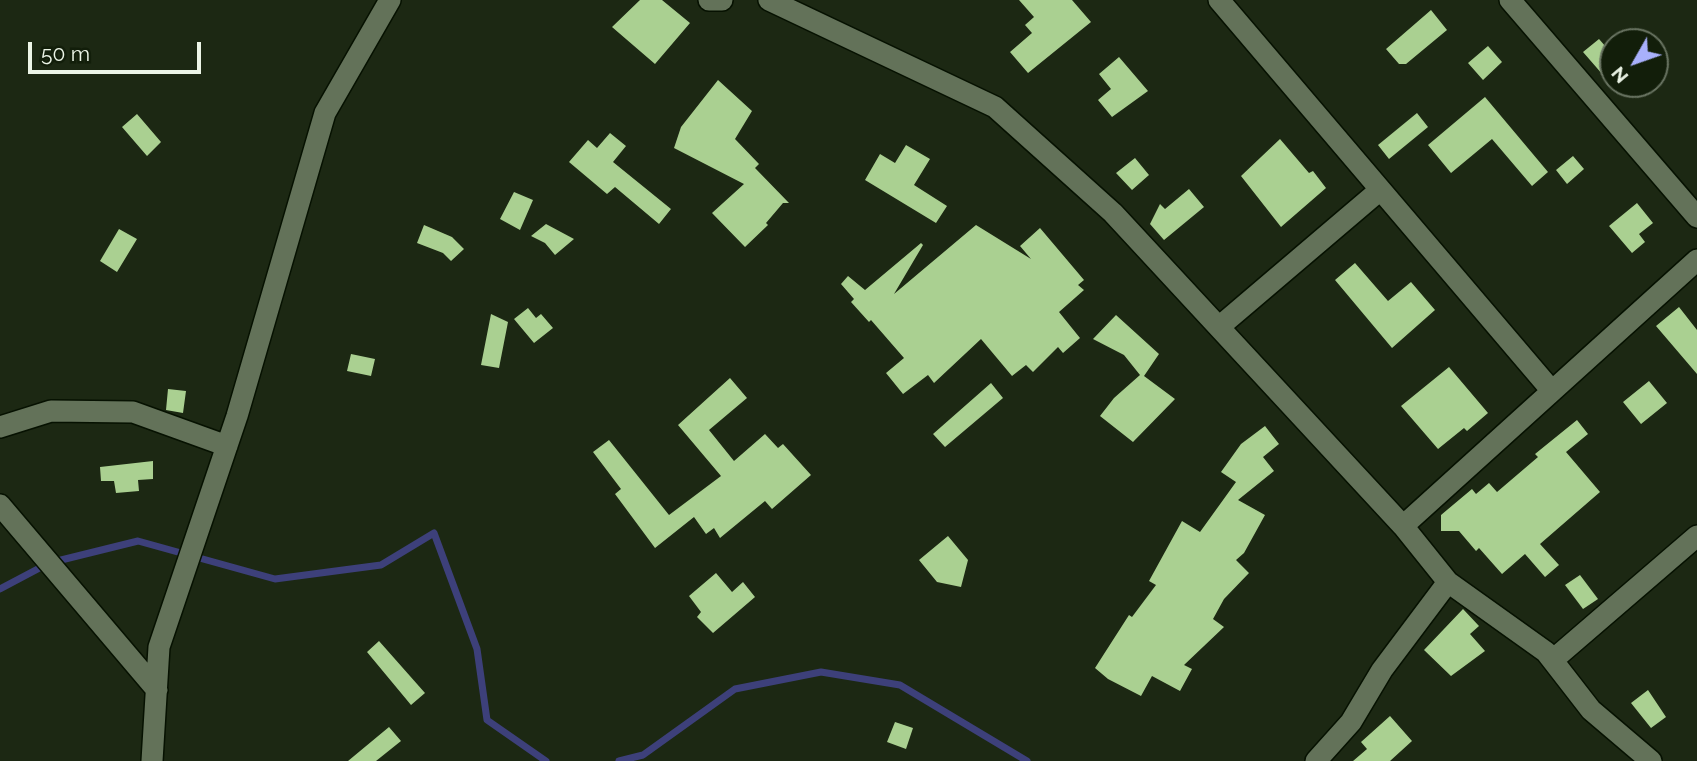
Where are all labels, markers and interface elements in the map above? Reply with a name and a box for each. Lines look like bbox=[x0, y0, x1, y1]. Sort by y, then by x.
scale bar bbox=[32, 28, 205, 72]
north arrow bbox=[1599, 28, 1669, 98]
text: 50 m bbox=[41, 41, 90, 66]
text: N bbox=[1606, 63, 1633, 88]

